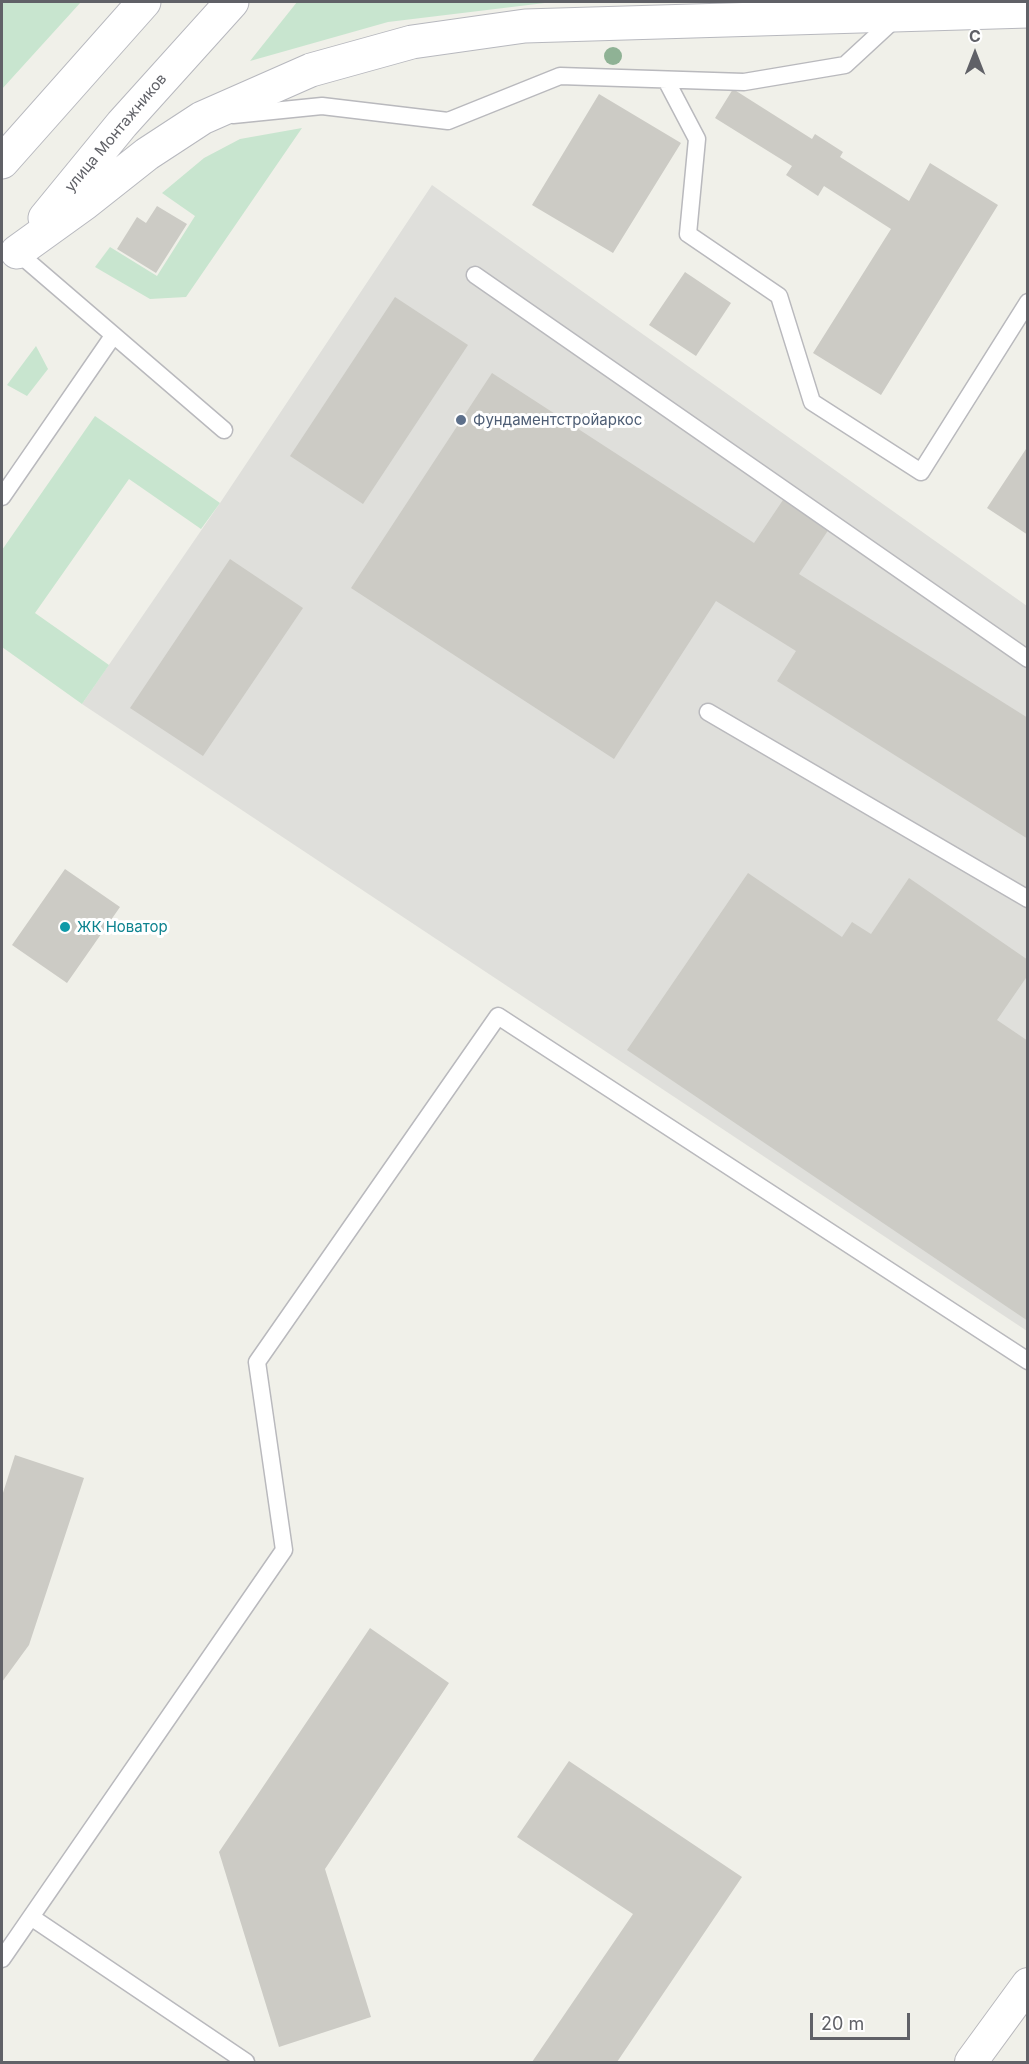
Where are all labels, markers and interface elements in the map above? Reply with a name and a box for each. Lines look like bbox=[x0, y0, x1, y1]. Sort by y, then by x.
north arrow bbox=[945, 24, 1005, 84]
text: С bbox=[969, 26, 981, 46]
street label: улица Монтажников bbox=[61, 70, 171, 196]
place label: Фундаментстройаркос bbox=[473, 411, 642, 429]
marker: Фундаментстройаркос bbox=[454, 413, 468, 427]
place label: ЖК Новатор bbox=[77, 918, 168, 936]
marker: ЖК Новатор bbox=[58, 920, 72, 934]
scale bar bbox=[813, 2001, 914, 2039]
text: 20 m bbox=[821, 2013, 864, 2034]

